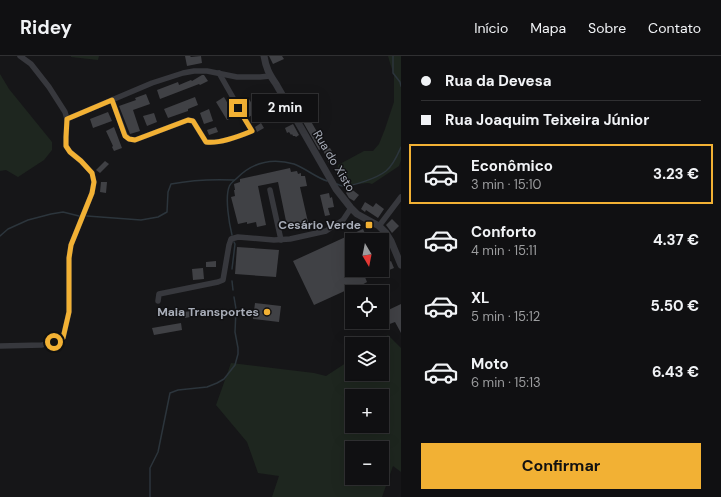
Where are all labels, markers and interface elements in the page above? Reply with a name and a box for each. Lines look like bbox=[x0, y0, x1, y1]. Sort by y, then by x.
text: Ridey bbox=[20, 15, 72, 40]
text: Início bbox=[474, 19, 508, 37]
text: Mapa bbox=[530, 19, 566, 37]
text: Sobre bbox=[588, 19, 626, 37]
text: Contato bbox=[648, 19, 701, 37]
text: Rua da Devesa bbox=[445, 71, 551, 91]
callout: 2 min bbox=[252, 94, 318, 122]
route end bbox=[229, 99, 247, 117]
text: 2 min bbox=[268, 99, 302, 116]
text: Rua Joaquim Teixeira Júnior bbox=[445, 110, 649, 130]
street label: Rua do Xisto bbox=[309, 127, 359, 195]
icon: car bbox=[423, 156, 459, 192]
text: Econômico bbox=[471, 156, 553, 176]
text: 3.23 € bbox=[653, 164, 699, 184]
text: 3 min · 15:10 bbox=[471, 176, 541, 193]
place label: Cesário Verde bbox=[278, 217, 361, 233]
marker: Cesário Verde bbox=[364, 220, 374, 230]
icon: car bbox=[423, 222, 459, 258]
text: Conforto bbox=[471, 222, 536, 242]
text: 4.37 € bbox=[653, 230, 699, 250]
north arrow bbox=[345, 233, 389, 277]
map controls bbox=[345, 233, 389, 485]
text: 4 min · 15:11 bbox=[471, 242, 537, 259]
button: locate bbox=[345, 285, 389, 329]
icon: car bbox=[423, 288, 459, 324]
text: XL bbox=[471, 288, 489, 308]
text: 5.50 € bbox=[651, 296, 699, 316]
place label: Maia Transportes bbox=[157, 304, 259, 320]
marker: Maia Transportes bbox=[262, 307, 272, 317]
text: 5 min · 15:12 bbox=[471, 308, 540, 325]
route start bbox=[45, 333, 63, 351]
button: layers bbox=[345, 337, 389, 381]
icon: car bbox=[423, 354, 459, 390]
text: Moto bbox=[471, 354, 509, 374]
text: 6.43 € bbox=[652, 362, 699, 382]
text: 6 min · 15:13 bbox=[471, 374, 541, 391]
button: + bbox=[345, 389, 389, 433]
button: − bbox=[345, 441, 389, 485]
button: Confirmar bbox=[421, 443, 701, 489]

